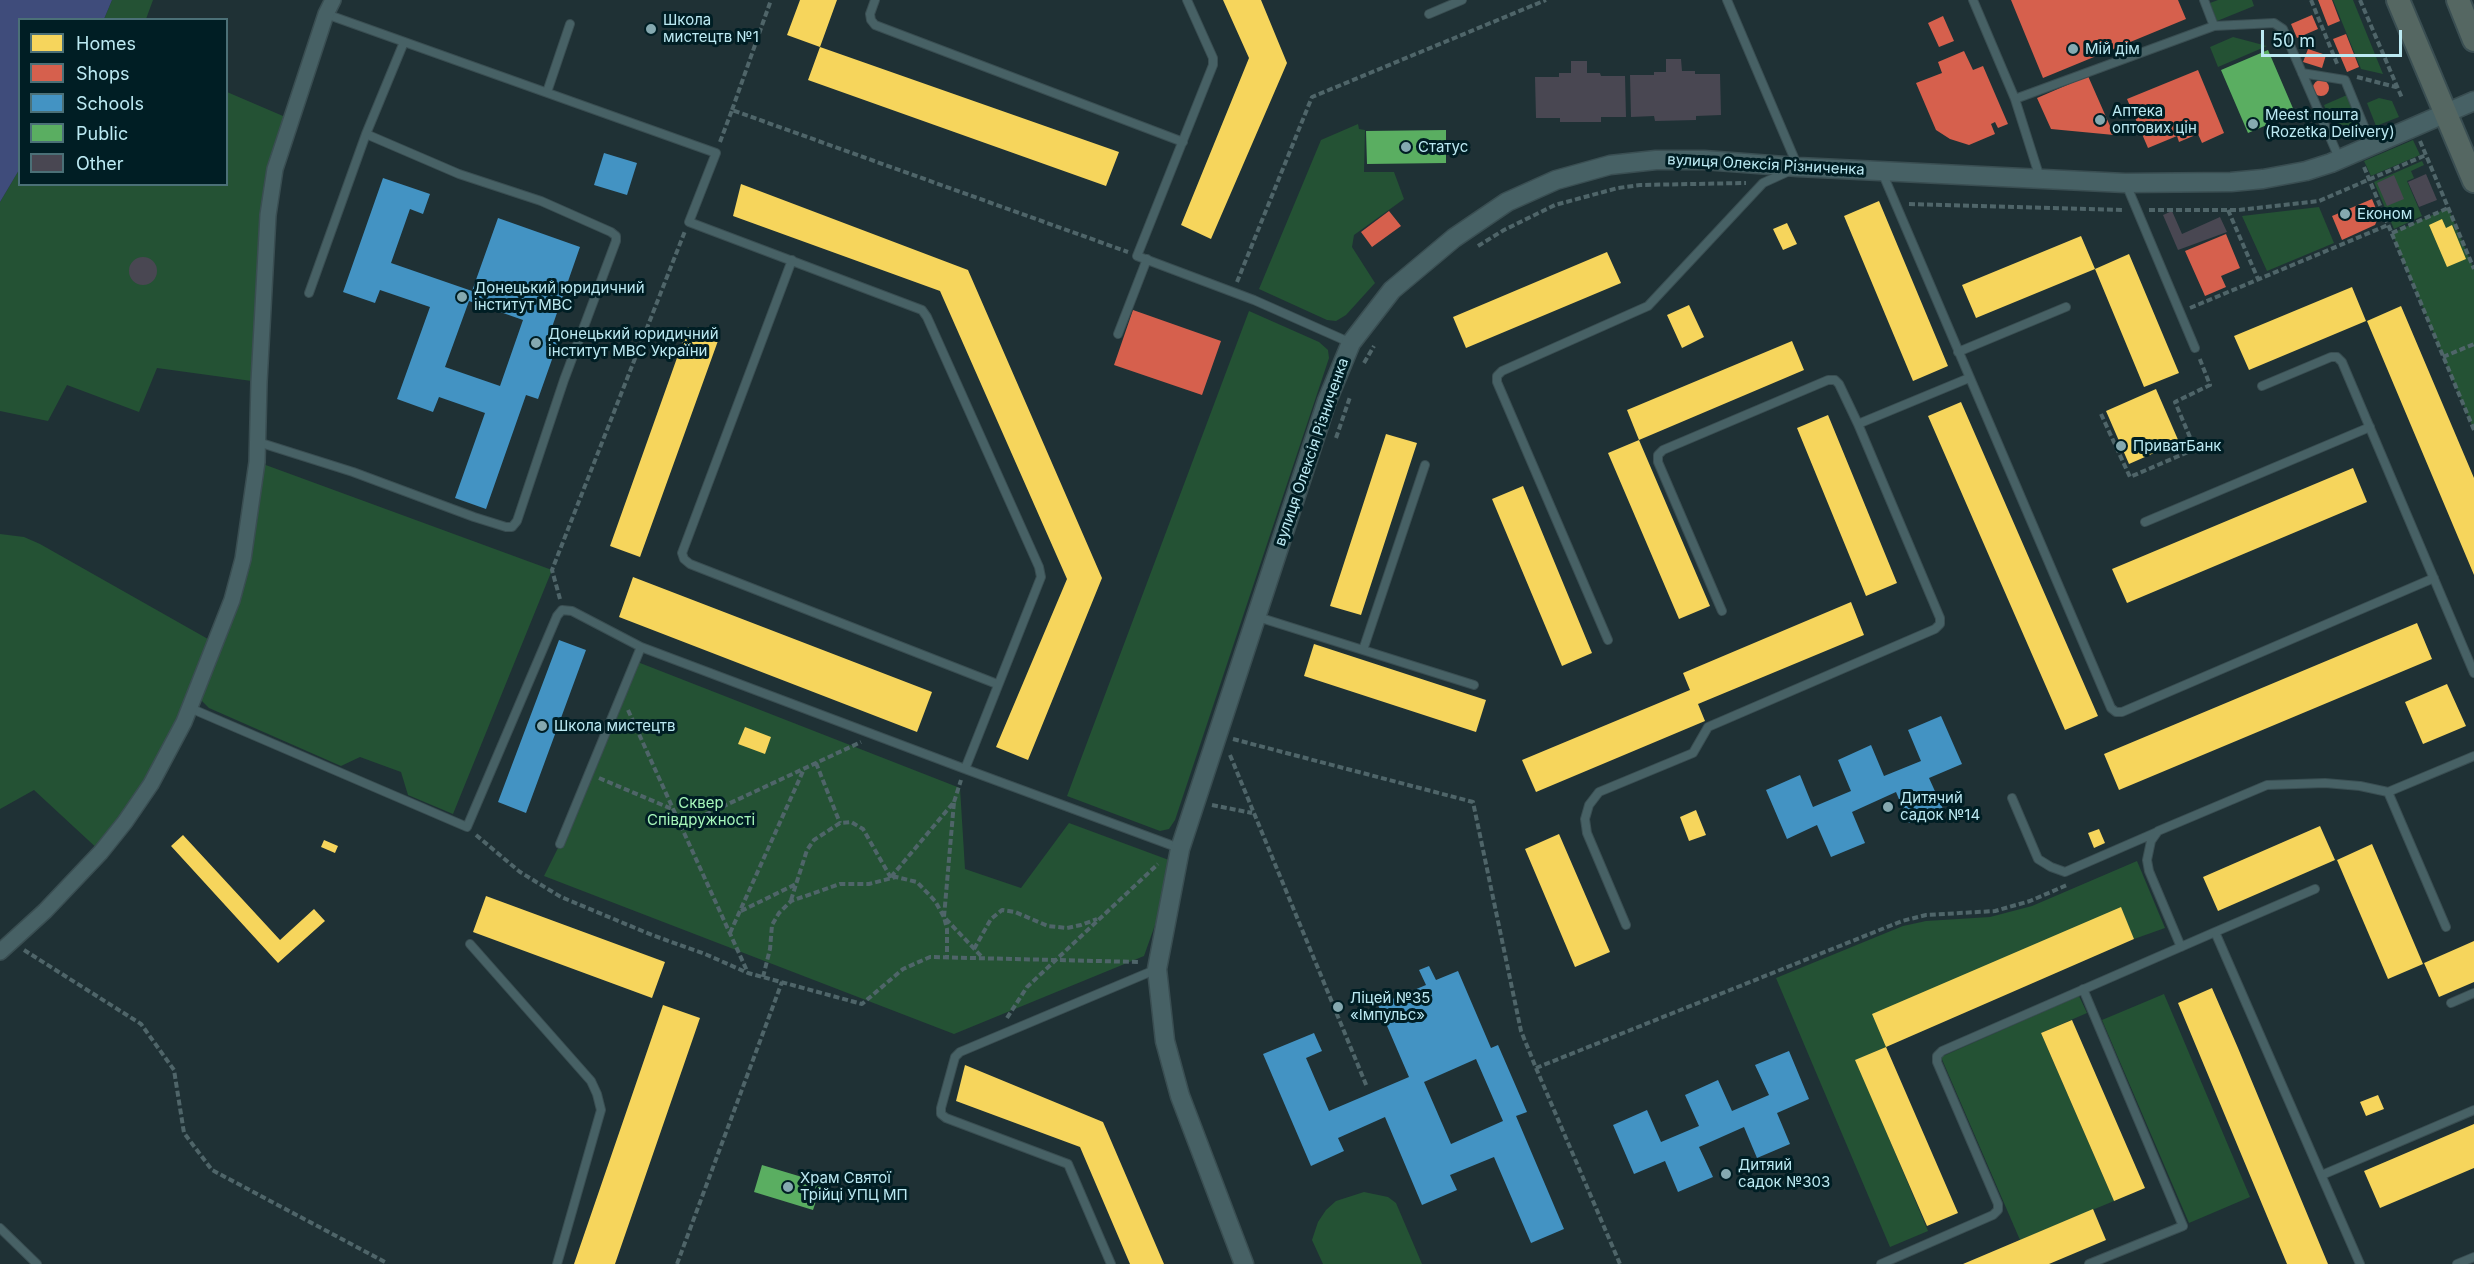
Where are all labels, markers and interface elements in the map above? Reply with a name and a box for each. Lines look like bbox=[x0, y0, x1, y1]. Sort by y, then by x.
place label: Школа мистецтв №1 bbox=[663, 11, 759, 46]
legend bbox=[18, 18, 228, 186]
scale bar bbox=[2264, 18, 2405, 56]
marker: Школа мистецтв №1 bbox=[644, 22, 658, 36]
text: 50 m bbox=[2272, 30, 2315, 51]
text: Homes bbox=[76, 33, 136, 54]
place label: Мій дім bbox=[2085, 40, 2140, 58]
marker: Мій дім bbox=[2066, 42, 2080, 56]
text: Shops bbox=[76, 63, 130, 84]
text: Schools bbox=[76, 93, 144, 114]
place label: Аптека оптових цін bbox=[2112, 102, 2197, 137]
place label: Meest пошта (Rozetka Delivery) bbox=[2265, 106, 2395, 141]
marker: Аптека оптових цін bbox=[2093, 113, 2107, 127]
marker: Meest пошта (Rozetka Delivery) bbox=[2246, 117, 2260, 131]
text: Public bbox=[76, 123, 128, 144]
place label: Статус bbox=[1418, 138, 1468, 156]
marker: Статус bbox=[1399, 140, 1413, 154]
street label: вулиця Олексія Різниченка bbox=[1667, 151, 1865, 179]
text: Other bbox=[76, 153, 124, 174]
place label: Економ bbox=[2357, 205, 2412, 223]
marker: Економ bbox=[2338, 207, 2352, 221]
place label: Донецький юридичний інститут МВС bbox=[474, 279, 645, 314]
marker: Донецький юридичний інститут МВС bbox=[455, 290, 469, 304]
place label: Донецький юридичний інститут МВС України bbox=[548, 325, 719, 360]
marker: Донецький юридичний інститут МВС України bbox=[529, 336, 543, 350]
street label: вулиця Олексія Різниченка bbox=[1271, 356, 1353, 548]
place label: ПриватБанк bbox=[2133, 437, 2221, 455]
marker: ПриватБанк bbox=[2114, 439, 2128, 453]
place label: Школа мистецтв bbox=[554, 717, 676, 735]
marker: Школа мистецтв bbox=[535, 719, 549, 733]
place label: Дитячий садок №14 bbox=[1900, 789, 1980, 824]
park label: Сквер Співдружності bbox=[647, 794, 755, 829]
marker: Дитячий садок №14 bbox=[1881, 800, 1895, 814]
place label: Ліцей №35 «Імпульс» bbox=[1350, 989, 1430, 1024]
marker: Ліцей №35 «Імпульс» bbox=[1331, 1000, 1345, 1014]
place label: Дитяий садок №303 bbox=[1738, 1156, 1830, 1191]
marker: Дитяий садок №303 bbox=[1719, 1167, 1733, 1181]
place label: Храм Святої Трійці УПЦ МП bbox=[800, 1169, 908, 1204]
marker: Храм Святої Трійці УПЦ МП bbox=[781, 1180, 795, 1194]

